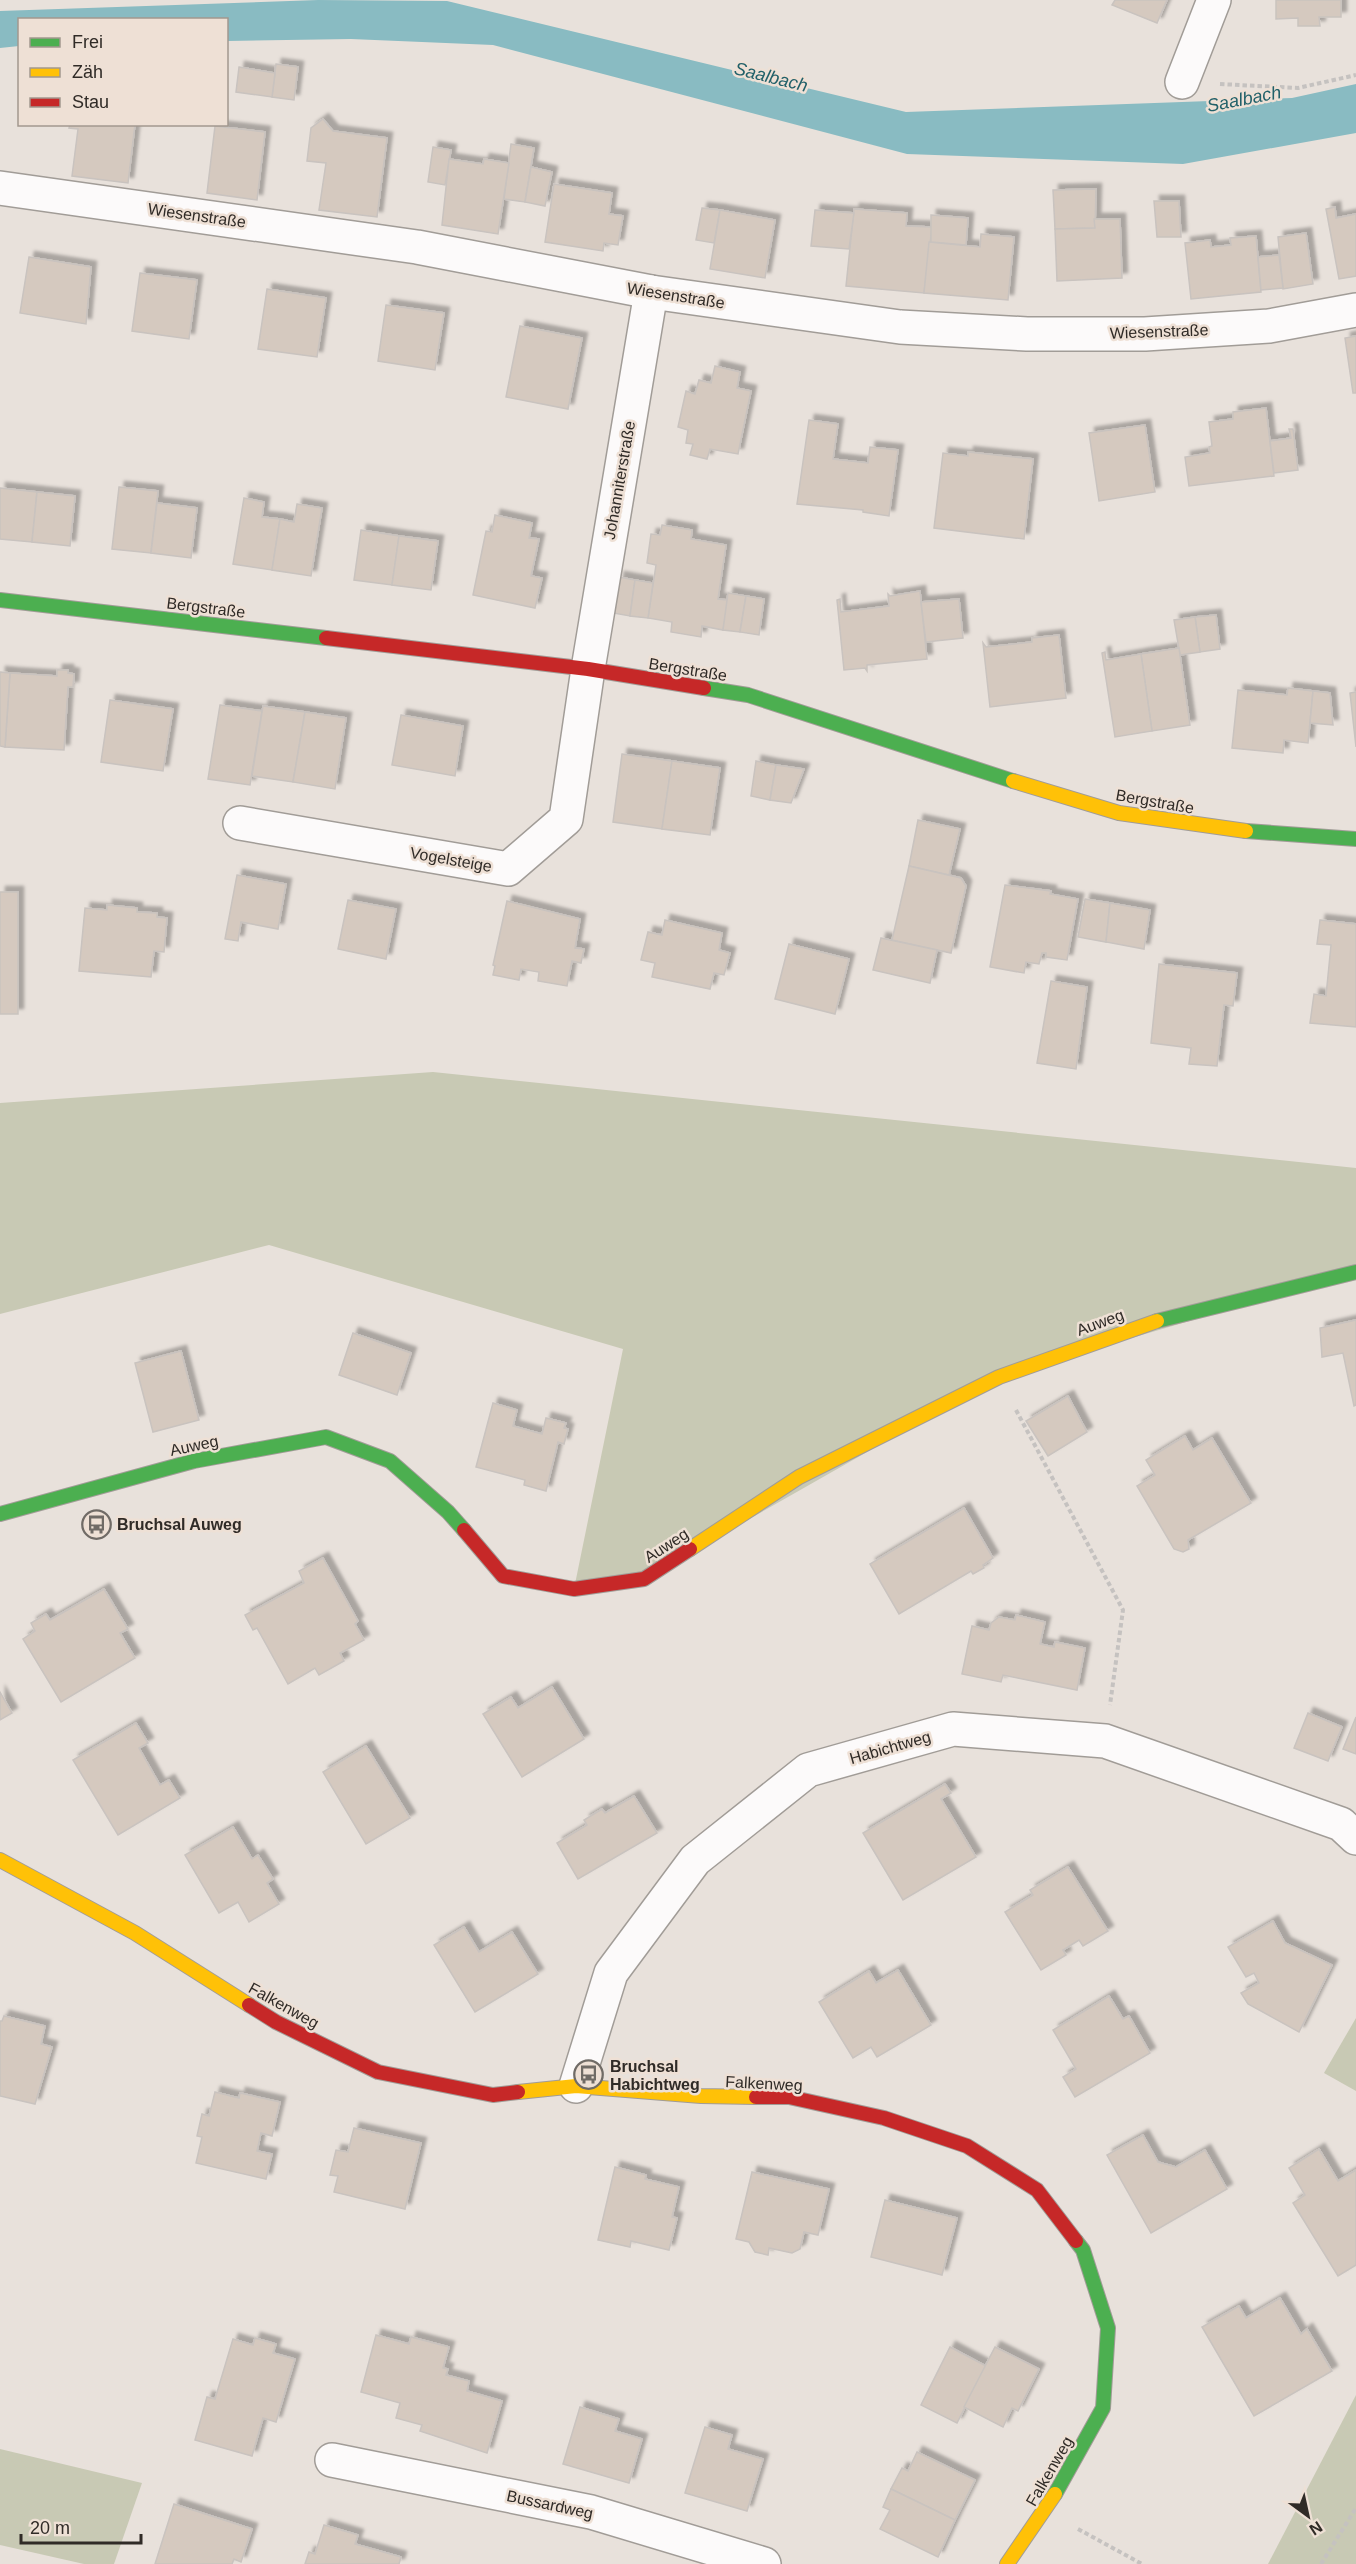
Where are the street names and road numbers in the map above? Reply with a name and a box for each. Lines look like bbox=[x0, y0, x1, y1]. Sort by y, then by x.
street label: Wiesenstraße bbox=[147, 200, 247, 231]
street label: Wiesenstraße bbox=[626, 279, 726, 312]
street label: Wiesenstraße bbox=[1109, 321, 1209, 342]
street label: Johanniterstraße bbox=[601, 419, 638, 541]
street label: Bergstraße bbox=[166, 594, 246, 621]
street label: Bergstraße bbox=[648, 655, 728, 684]
street label: Bergstraße bbox=[1114, 786, 1195, 817]
street label: Vogelsteige bbox=[409, 844, 493, 875]
street label: Auweg bbox=[1074, 1306, 1126, 1339]
street label: Auweg bbox=[168, 1432, 220, 1459]
street label: Auweg bbox=[641, 1525, 691, 1566]
street label: Habichtweg bbox=[848, 1728, 933, 1767]
street label: Falkenweg bbox=[246, 1979, 322, 2032]
street label: Falkenweg bbox=[725, 2073, 803, 2094]
street label: Falkenweg bbox=[1023, 2433, 1076, 2509]
street label: Bussardweg bbox=[505, 2487, 595, 2522]

